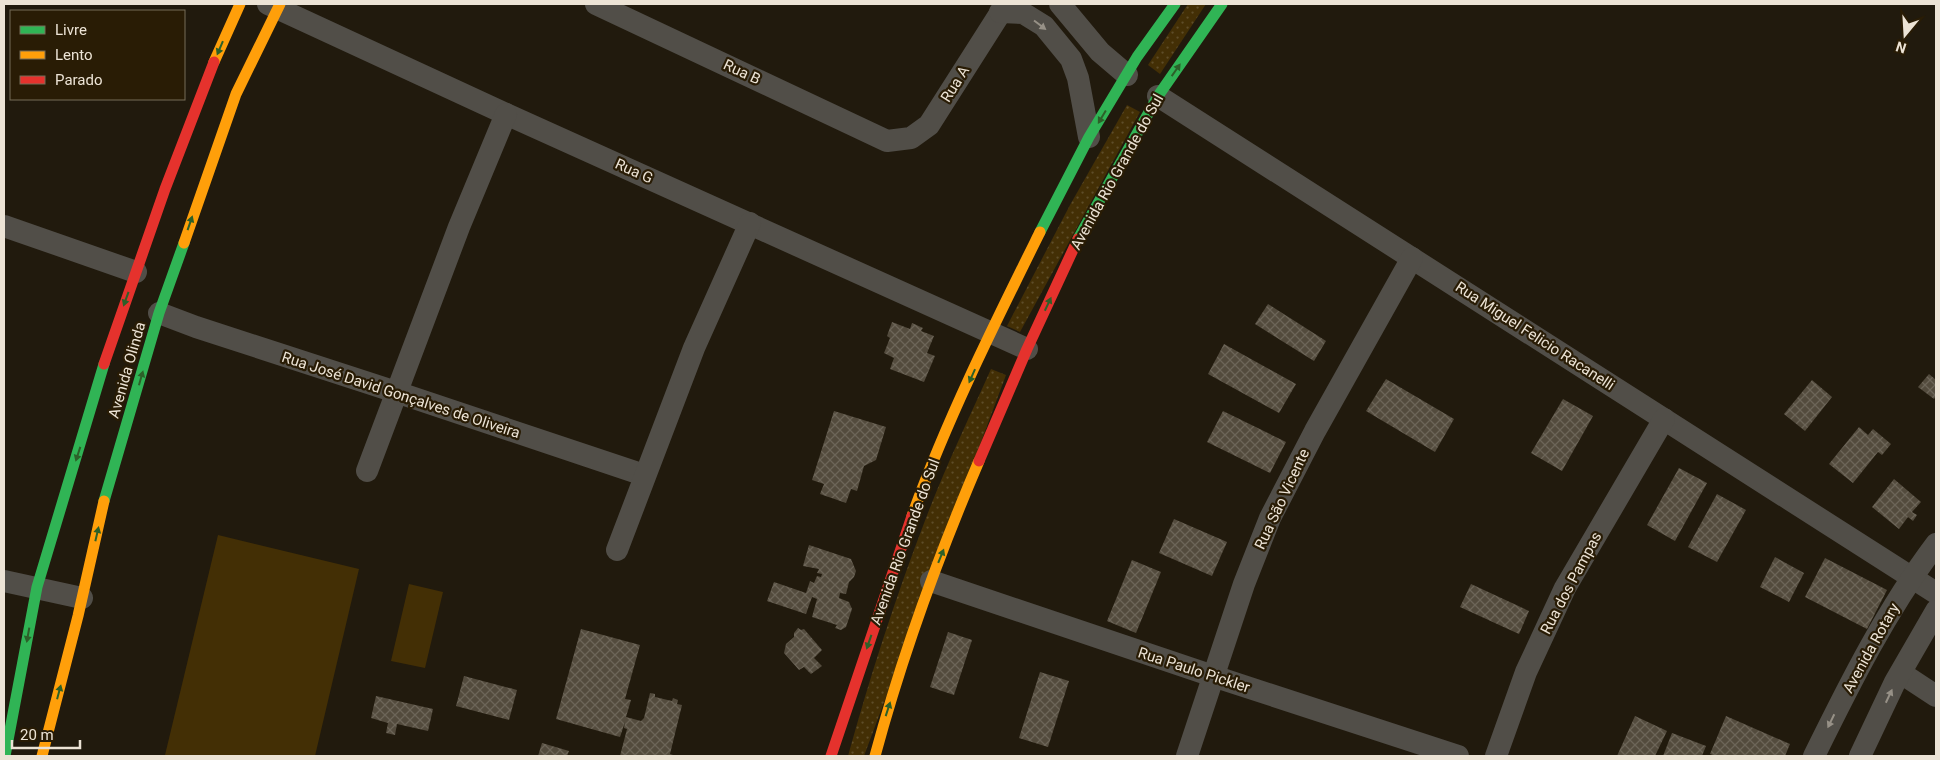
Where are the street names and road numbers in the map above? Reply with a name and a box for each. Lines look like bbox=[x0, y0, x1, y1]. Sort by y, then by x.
street label: Rua B bbox=[721, 56, 763, 88]
street label: Rua A bbox=[937, 62, 973, 105]
street label: Avenida Rio Grande do Sul bbox=[1067, 91, 1167, 253]
street label: Rua G bbox=[612, 155, 656, 187]
street label: Rua Miguel Felicio Racanelli bbox=[1452, 278, 1618, 394]
street label: Avenida Olinda bbox=[105, 320, 149, 420]
street label: Rua José David Gonçalves de Oliveira bbox=[280, 348, 522, 442]
street label: Rua São Vicente bbox=[1251, 446, 1313, 552]
street label: Avenida Rio Grande do Sul bbox=[867, 457, 943, 627]
street label: Rua dos Pampas bbox=[1537, 529, 1605, 637]
street label: Avenida Rotary bbox=[1839, 600, 1903, 696]
street label: Rua Paulo Pickler bbox=[1136, 643, 1252, 697]

